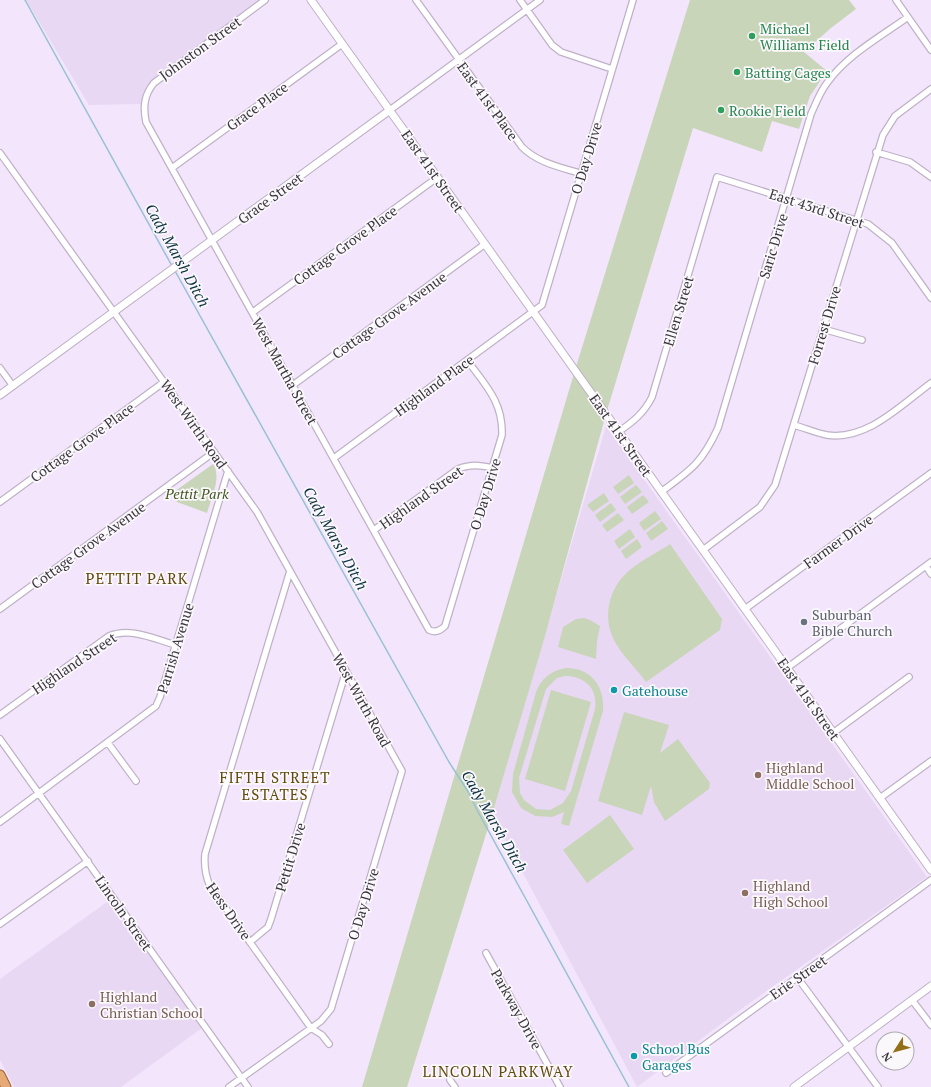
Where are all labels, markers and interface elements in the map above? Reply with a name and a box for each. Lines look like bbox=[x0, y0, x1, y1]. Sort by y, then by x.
street label: Johnston Street bbox=[155, 11, 246, 84]
place label: Michael Williams Field bbox=[760, 19, 850, 54]
marker: Michael Williams Field bbox=[747, 31, 757, 41]
street label: East 41st Place bbox=[453, 58, 523, 144]
place label: Batting Cages bbox=[745, 63, 831, 82]
marker: Batting Cages bbox=[732, 67, 742, 77]
street label: Grace Place bbox=[222, 77, 292, 135]
place label: Rookie Field bbox=[729, 101, 806, 120]
marker: Rookie Field bbox=[716, 105, 726, 115]
street label: O Day Drive bbox=[566, 120, 606, 196]
street label: East 41st Street bbox=[397, 126, 469, 217]
street label: Grace Street bbox=[234, 167, 307, 228]
street label: East 43rd Street bbox=[767, 184, 868, 233]
water label: Cady Marsh Ditch bbox=[141, 200, 215, 310]
street label: Cottage Grove Place bbox=[289, 201, 401, 289]
street label: Saric Drive bbox=[754, 211, 792, 281]
street label: Cottage Grove Avenue bbox=[328, 267, 450, 363]
street label: Ellen Street bbox=[658, 273, 698, 349]
street label: Forrest Drive bbox=[803, 283, 845, 367]
street label: West Martha Street bbox=[248, 314, 323, 429]
street label: Highland Place bbox=[391, 350, 477, 420]
street label: West Wirth Road bbox=[156, 376, 232, 472]
street label: East 41st Street bbox=[585, 390, 657, 481]
street label: Cottage Grove Place bbox=[26, 398, 138, 486]
street label: O Day Drive bbox=[465, 456, 505, 532]
street label: Highland Street bbox=[375, 461, 467, 533]
water label: Cady Marsh Ditch bbox=[299, 483, 373, 593]
park label: Pettit Park bbox=[164, 484, 229, 503]
street label: Cottage Grove Avenue bbox=[27, 497, 149, 593]
street label: Farmer Drive bbox=[800, 509, 876, 573]
district label: PETTIT PARK bbox=[86, 568, 188, 588]
street label: Parrish Avenue bbox=[152, 600, 198, 696]
place label: Suburban Bible Church bbox=[812, 605, 893, 640]
marker: Suburban Bible Church bbox=[799, 617, 809, 627]
street label: Highland Street bbox=[28, 627, 121, 698]
street label: West Wirth Road bbox=[328, 650, 396, 751]
street label: East 41st Street bbox=[773, 654, 845, 745]
place label: Gatehouse bbox=[622, 681, 688, 700]
marker: Gatehouse bbox=[609, 685, 619, 695]
place label: Highland Middle School bbox=[766, 758, 855, 793]
water label: Cady Marsh Ditch bbox=[458, 766, 532, 876]
district label: FIFTH STREET ESTATES bbox=[219, 767, 331, 804]
marker: Highland Middle School bbox=[753, 770, 763, 780]
street label: Pettit Drive bbox=[270, 820, 310, 894]
street label: O Day Drive bbox=[343, 866, 383, 942]
street label: Lincoln Street bbox=[91, 872, 157, 955]
place label: Highland High School bbox=[753, 876, 828, 911]
street label: Hess Drive bbox=[202, 878, 256, 944]
marker: Highland High School bbox=[740, 888, 750, 898]
street label: Erie Street bbox=[766, 950, 831, 1004]
street label: Parkway Drive bbox=[487, 965, 547, 1053]
place label: Highland Christian School bbox=[100, 987, 203, 1022]
marker: Highland Christian School bbox=[87, 999, 97, 1009]
north arrow bbox=[875, 1031, 915, 1071]
place label: School Bus Garages bbox=[642, 1039, 710, 1074]
text: N bbox=[878, 1049, 895, 1064]
marker: School Bus Garages bbox=[629, 1051, 639, 1061]
district label: LINCOLN PARKWAY bbox=[422, 1061, 574, 1081]

